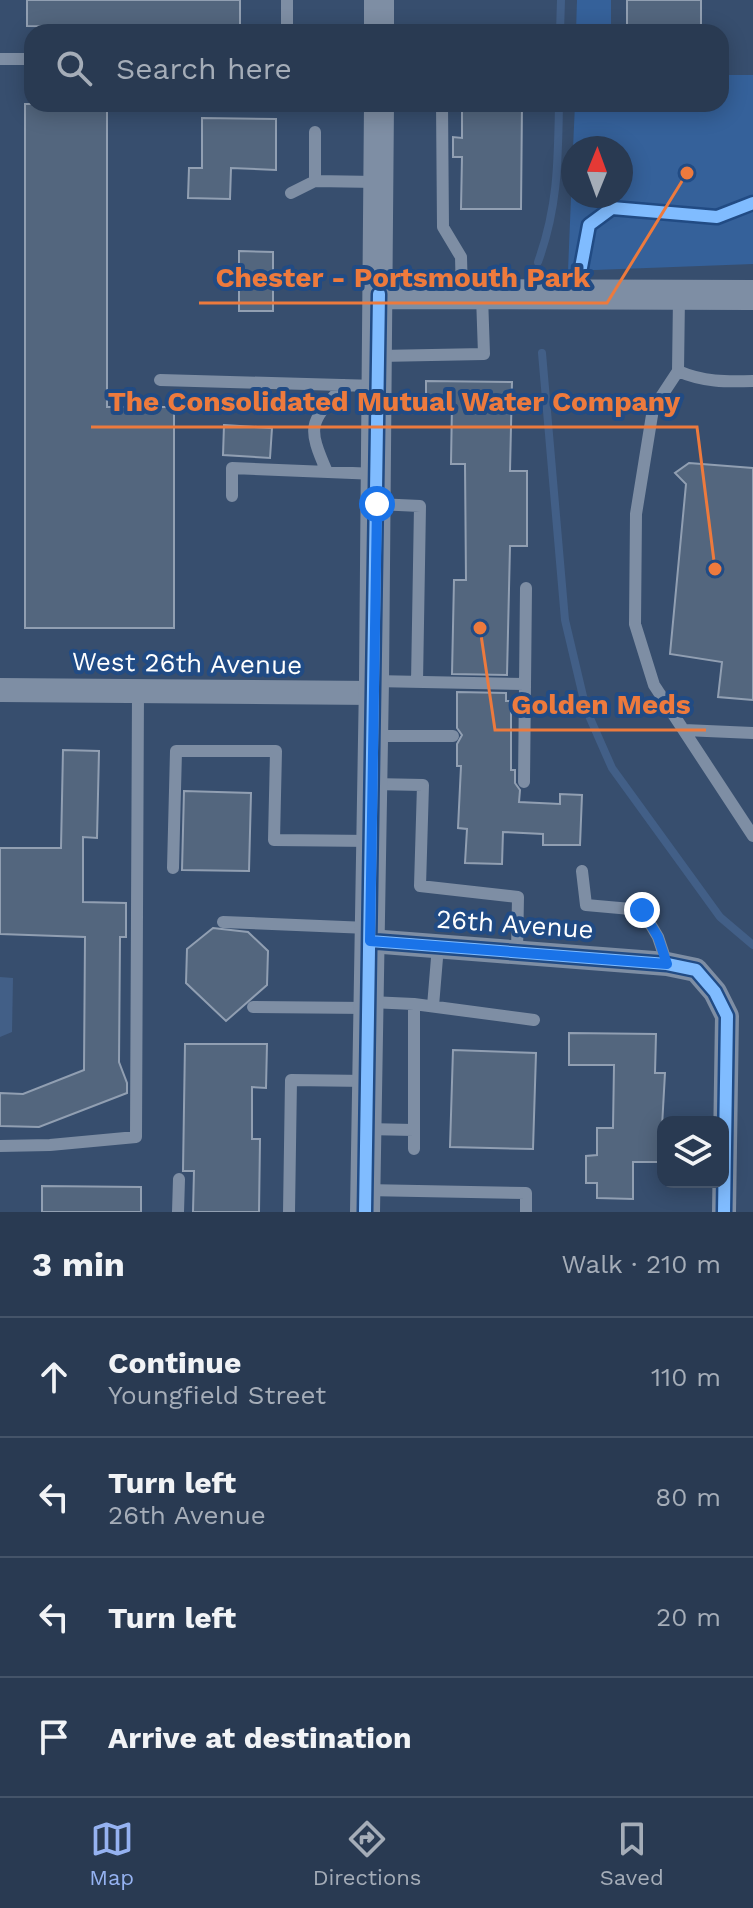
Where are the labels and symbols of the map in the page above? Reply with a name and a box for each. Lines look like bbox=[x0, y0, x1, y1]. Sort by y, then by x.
north arrow bbox=[561, 136, 633, 208]
callout: Chester - Portsmouth Park bbox=[199, 251, 607, 303]
text: Chester - Portsmouth Park bbox=[215, 261, 591, 294]
callout: The Consolidated Mutual Water Company bbox=[91, 375, 697, 427]
text: The Consolidated Mutual Water Company bbox=[108, 385, 681, 418]
route start bbox=[359, 486, 395, 522]
street label: West 26th Avenue bbox=[72, 646, 302, 680]
callout: Golden Meds bbox=[495, 678, 706, 730]
text: Golden Meds bbox=[511, 688, 691, 721]
route end bbox=[624, 892, 660, 928]
street label: 26th Avenue bbox=[435, 904, 595, 944]

